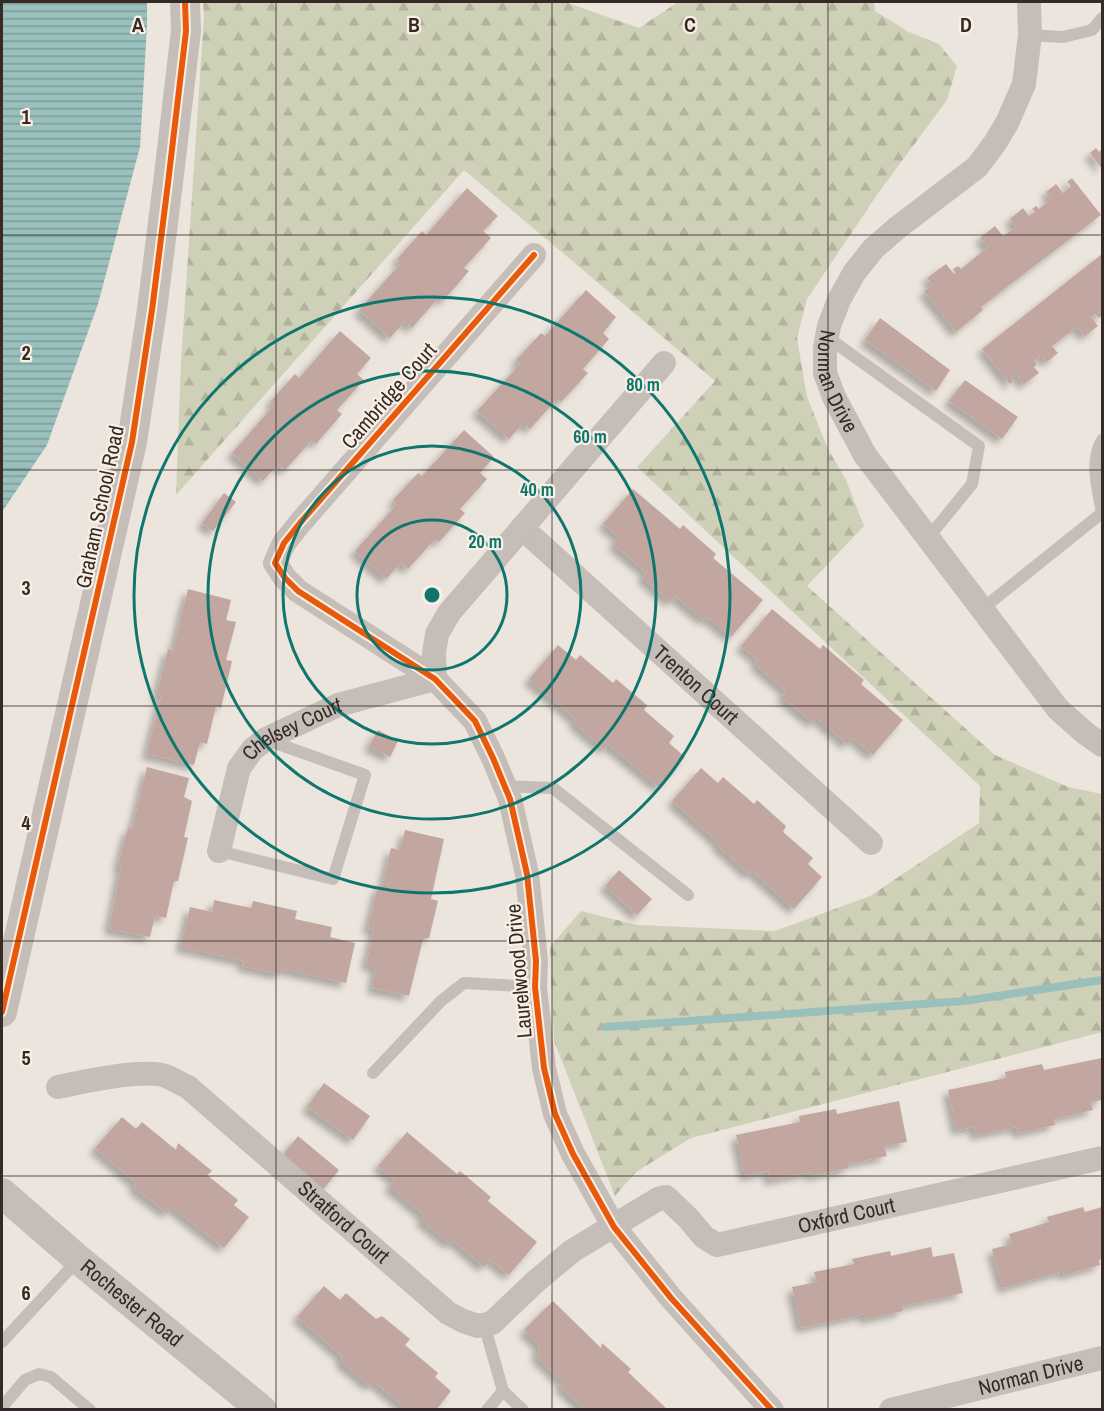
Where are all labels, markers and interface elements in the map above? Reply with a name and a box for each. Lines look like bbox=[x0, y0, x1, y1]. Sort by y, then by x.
text: A bbox=[132, 11, 144, 38]
text: B bbox=[408, 11, 420, 38]
text: C bbox=[684, 11, 696, 38]
text: D bbox=[960, 11, 972, 38]
text: 1 bbox=[21, 103, 31, 130]
street label: Norman Drive bbox=[811, 328, 865, 438]
street label: Cambridge Court bbox=[334, 336, 443, 455]
text: 2 bbox=[21, 339, 31, 366]
text: 80 m bbox=[626, 372, 660, 397]
street label: Graham School Road bbox=[68, 423, 131, 591]
text: 60 m bbox=[573, 424, 607, 449]
text: 40 m bbox=[520, 477, 554, 502]
text: 20 m bbox=[468, 529, 502, 554]
text: 3 bbox=[21, 574, 31, 601]
centre of rings bbox=[422, 585, 442, 605]
street label: Trenton Court bbox=[647, 638, 745, 731]
street label: Chelsey Court bbox=[235, 690, 344, 766]
text: 4 bbox=[21, 809, 31, 836]
street label: Laurelwood Drive bbox=[498, 903, 539, 1040]
text: 5 bbox=[21, 1044, 31, 1071]
street label: Stratford Court bbox=[292, 1174, 396, 1270]
street label: Oxford Court bbox=[795, 1190, 898, 1240]
street label: Rochester Road bbox=[75, 1252, 189, 1353]
text: 6 bbox=[21, 1279, 31, 1306]
street label: Norman Drive bbox=[975, 1348, 1086, 1402]

